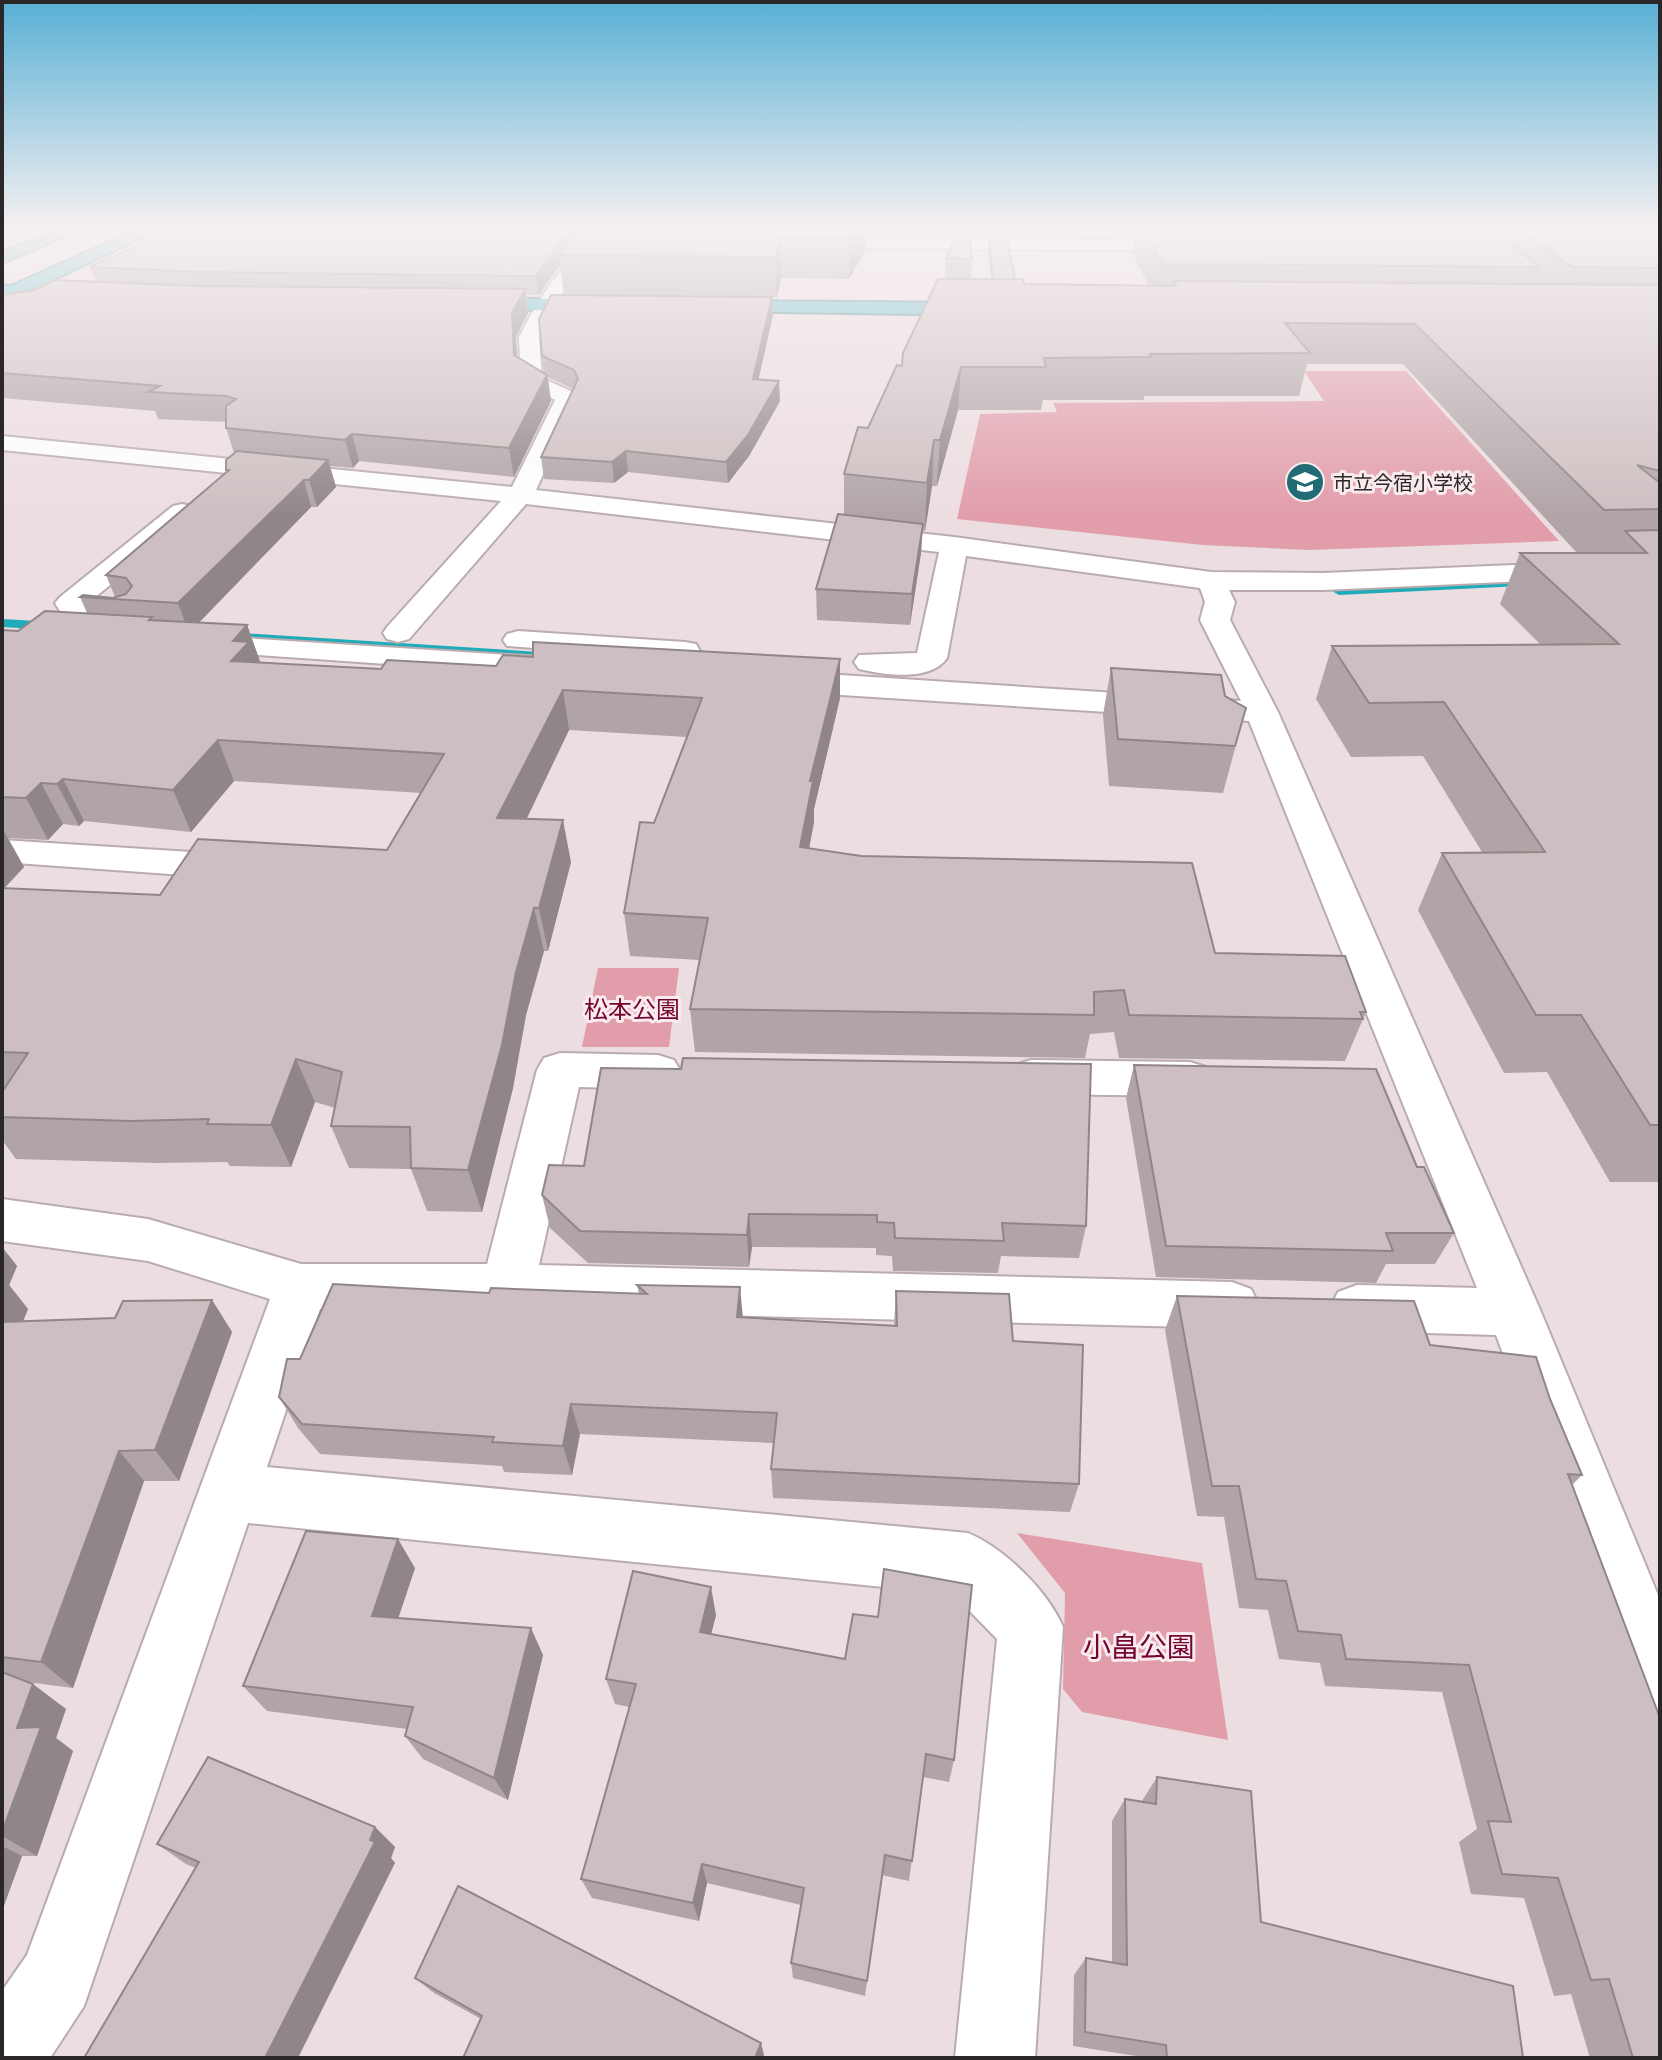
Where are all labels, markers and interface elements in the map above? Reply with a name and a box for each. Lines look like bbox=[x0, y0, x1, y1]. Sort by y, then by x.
school or university icon: 市立今宿小学校 bbox=[1284, 461, 1326, 503]
place label: 市立今宿小学校 bbox=[1333, 470, 1473, 494]
park label: 松本公園 bbox=[584, 994, 680, 1023]
park label: 小畠公園 bbox=[1083, 1630, 1195, 1663]

